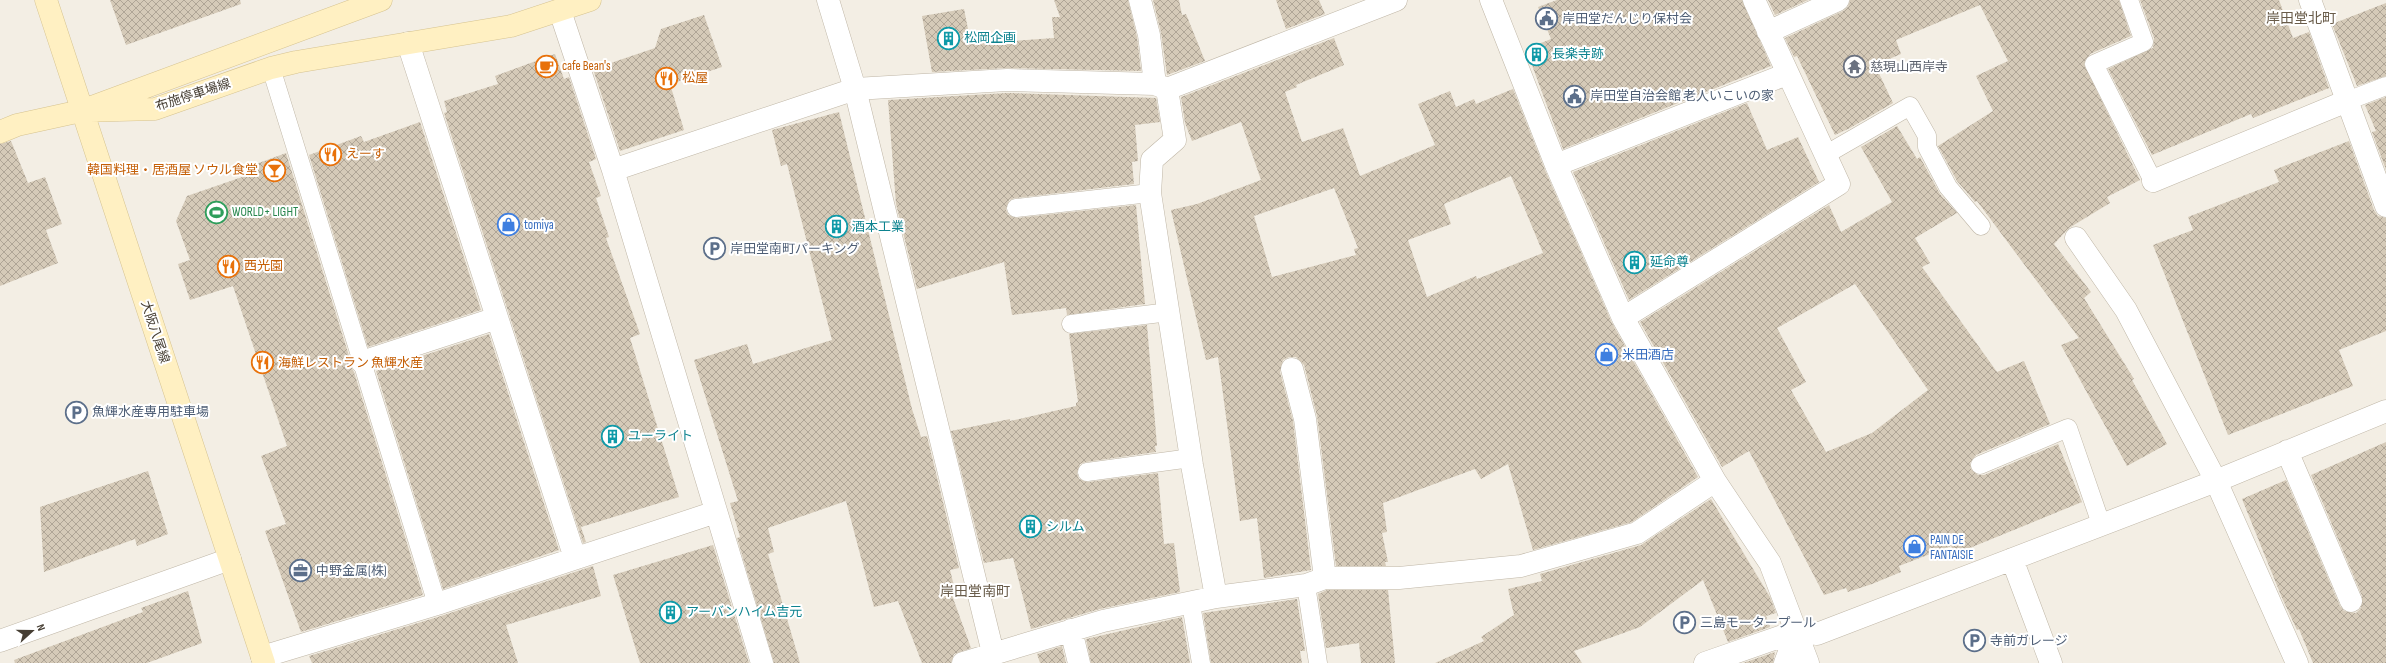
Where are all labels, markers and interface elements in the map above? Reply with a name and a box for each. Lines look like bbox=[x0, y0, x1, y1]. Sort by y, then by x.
public building icon: 岸田堂だんじり保村会 bbox=[1534, 6, 1560, 32]
district label: 岸田堂北町 bbox=[2266, 10, 2336, 27]
place label: 岸田堂だんじり保村会 bbox=[1562, 11, 1692, 27]
building icon: 松岡企画 bbox=[935, 25, 961, 51]
place label: 松岡企画 bbox=[964, 30, 1016, 46]
building icon: 長楽寺跡 bbox=[1524, 41, 1550, 67]
place label: 長楽寺跡 bbox=[1552, 46, 1604, 62]
cafe icon: cafe Bean's bbox=[533, 53, 559, 79]
temple icon: 慈現山西岸寺 bbox=[1841, 54, 1867, 80]
place label: cafe Bean's bbox=[562, 58, 611, 74]
place label: 慈現山西岸寺 bbox=[1870, 59, 1948, 75]
restaurant icon: 松屋 bbox=[653, 65, 679, 91]
place label: 松屋 bbox=[682, 70, 708, 86]
street label: 布施停車場線 bbox=[153, 75, 233, 115]
public building icon: 岸田堂自治会館 老人いこいの家 bbox=[1562, 83, 1588, 109]
place label: 岸田堂自治会館 老人いこいの家 bbox=[1590, 88, 1774, 104]
restaurant icon: えーす bbox=[317, 141, 343, 167]
place label: えーす bbox=[346, 146, 385, 162]
bar icon: 韓国料理・居酒屋 ソウル食堂 bbox=[261, 157, 287, 183]
place label: 韓国料理・居酒屋 ソウル食堂 bbox=[87, 162, 258, 178]
sports icon: WORLD+ LIGHT bbox=[204, 199, 230, 225]
place label: WORLD+ LIGHT bbox=[232, 204, 298, 220]
shop icon: tomiya bbox=[495, 212, 521, 238]
building icon: 酒本工業 bbox=[823, 214, 849, 240]
place label: tomiya bbox=[524, 217, 554, 233]
place label: 酒本工業 bbox=[852, 219, 904, 235]
parking icon: 岸田堂南町パーキング bbox=[701, 236, 727, 262]
place label: 岸田堂南町パーキング bbox=[730, 241, 860, 257]
building icon: 延命尊 bbox=[1621, 249, 1647, 275]
restaurant icon: 西光園 bbox=[216, 253, 242, 279]
place label: 延命尊 bbox=[1650, 254, 1689, 270]
place label: 西光園 bbox=[244, 258, 283, 274]
street label: 大阪八尾線 bbox=[137, 299, 173, 365]
shop icon: 米田酒店 bbox=[1594, 342, 1620, 368]
place label: 米田酒店 bbox=[1622, 347, 1674, 363]
restaurant icon: 海鮮レストラン 魚輝水産 bbox=[249, 350, 275, 376]
place label: 海鮮レストラン 魚輝水産 bbox=[278, 355, 423, 371]
parking icon: 魚輝水産専用駐車場 bbox=[63, 399, 89, 425]
place label: 魚輝水産専用駐車場 bbox=[92, 404, 209, 420]
building icon: ユーライト bbox=[599, 423, 625, 449]
place label: ユーライト bbox=[628, 428, 693, 444]
building icon: シルム bbox=[1018, 514, 1044, 540]
place label: シルム bbox=[1046, 519, 1085, 535]
place label: PAIN DE FANTAISIE bbox=[1930, 532, 1974, 563]
shop icon: PAIN DE FANTAISIE bbox=[1902, 534, 1928, 560]
office icon: 中野金属(株) bbox=[288, 558, 314, 584]
place label: 中野金属(株) bbox=[316, 563, 387, 579]
district label: 岸田堂南町 bbox=[940, 583, 1010, 600]
building icon: アーバンハイム吉元 bbox=[658, 599, 684, 625]
place label: アーバンハイム吉元 bbox=[686, 604, 802, 620]
parking icon: 三島モータープール bbox=[1671, 610, 1697, 636]
north arrow bbox=[12, 611, 52, 651]
place label: 三島モータープール bbox=[1700, 615, 1816, 631]
text: N bbox=[34, 623, 48, 633]
parking icon: 寺前ガレージ bbox=[1961, 628, 1987, 654]
place label: 寺前ガレージ bbox=[1990, 633, 2068, 649]

